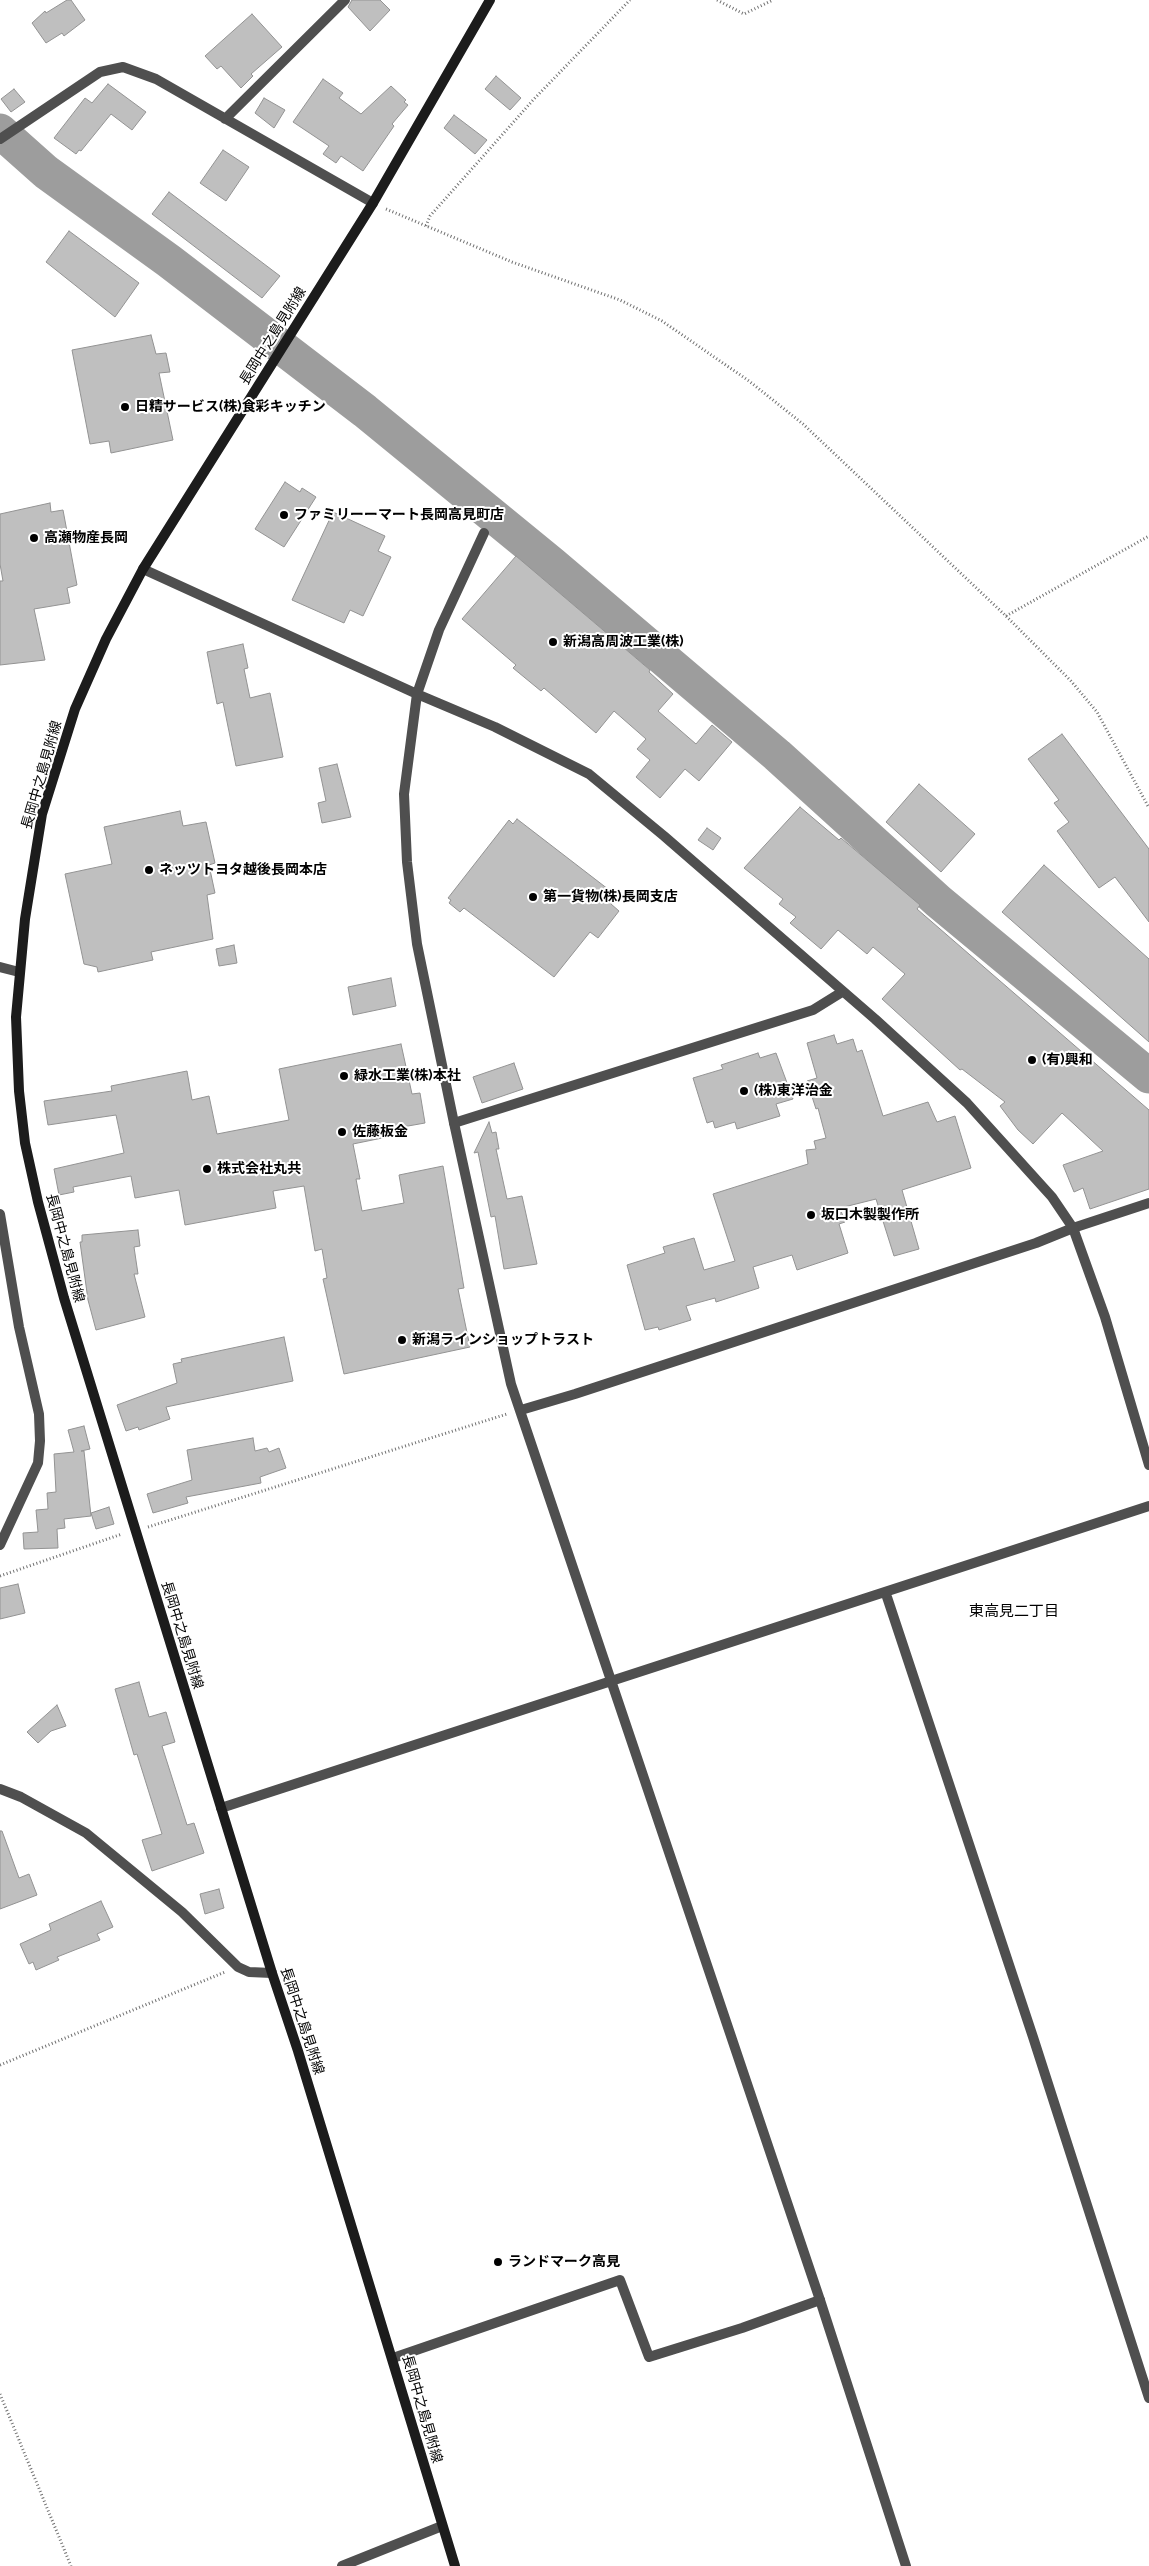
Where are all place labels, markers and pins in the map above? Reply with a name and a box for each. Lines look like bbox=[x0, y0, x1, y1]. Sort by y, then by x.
place label: 日精サービス(株)食彩キッチン bbox=[135, 399, 326, 415]
marker: 日精サービス(株)食彩キッチン bbox=[119, 401, 131, 413]
place label: ファミリーーマート長岡高見町店 bbox=[294, 507, 504, 523]
marker: ファミリーーマート長岡高見町店 bbox=[278, 509, 290, 521]
place label: 高瀬物産長岡 bbox=[44, 530, 128, 546]
marker: 高瀬物産長岡 bbox=[28, 532, 40, 544]
place label: 新潟高周波工業(株) bbox=[563, 634, 684, 650]
marker: 新潟高周波工業(株) bbox=[547, 636, 559, 648]
place label: ネッツトヨタ越後長岡本店 bbox=[159, 862, 327, 878]
marker: ネッツトヨタ越後長岡本店 bbox=[143, 864, 155, 876]
place label: 第一貨物(株)長岡支店 bbox=[543, 889, 678, 905]
marker: 第一貨物(株)長岡支店 bbox=[527, 891, 539, 903]
place label: (有)興和 bbox=[1042, 1052, 1093, 1068]
marker: (有)興和 bbox=[1026, 1054, 1038, 1066]
place label: 緑水工業(株)本社 bbox=[354, 1068, 461, 1084]
marker: 緑水工業(株)本社 bbox=[338, 1070, 350, 1082]
place label: (株)東洋治金 bbox=[754, 1083, 833, 1099]
marker: (株)東洋治金 bbox=[738, 1085, 750, 1097]
place label: 佐藤板金 bbox=[352, 1124, 408, 1140]
marker: 佐藤板金 bbox=[336, 1126, 348, 1138]
place label: 株式会社丸共 bbox=[217, 1161, 301, 1177]
marker: 株式会社丸共 bbox=[201, 1163, 213, 1175]
place label: 坂口木製製作所 bbox=[821, 1207, 919, 1223]
marker: 坂口木製製作所 bbox=[805, 1209, 817, 1221]
place label: 新潟ラインショップトラスト bbox=[412, 1332, 594, 1348]
marker: 新潟ラインショップトラスト bbox=[396, 1334, 408, 1346]
place label: ランドマーク高見 bbox=[508, 2254, 620, 2270]
marker: ランドマーク高見 bbox=[492, 2256, 504, 2268]

